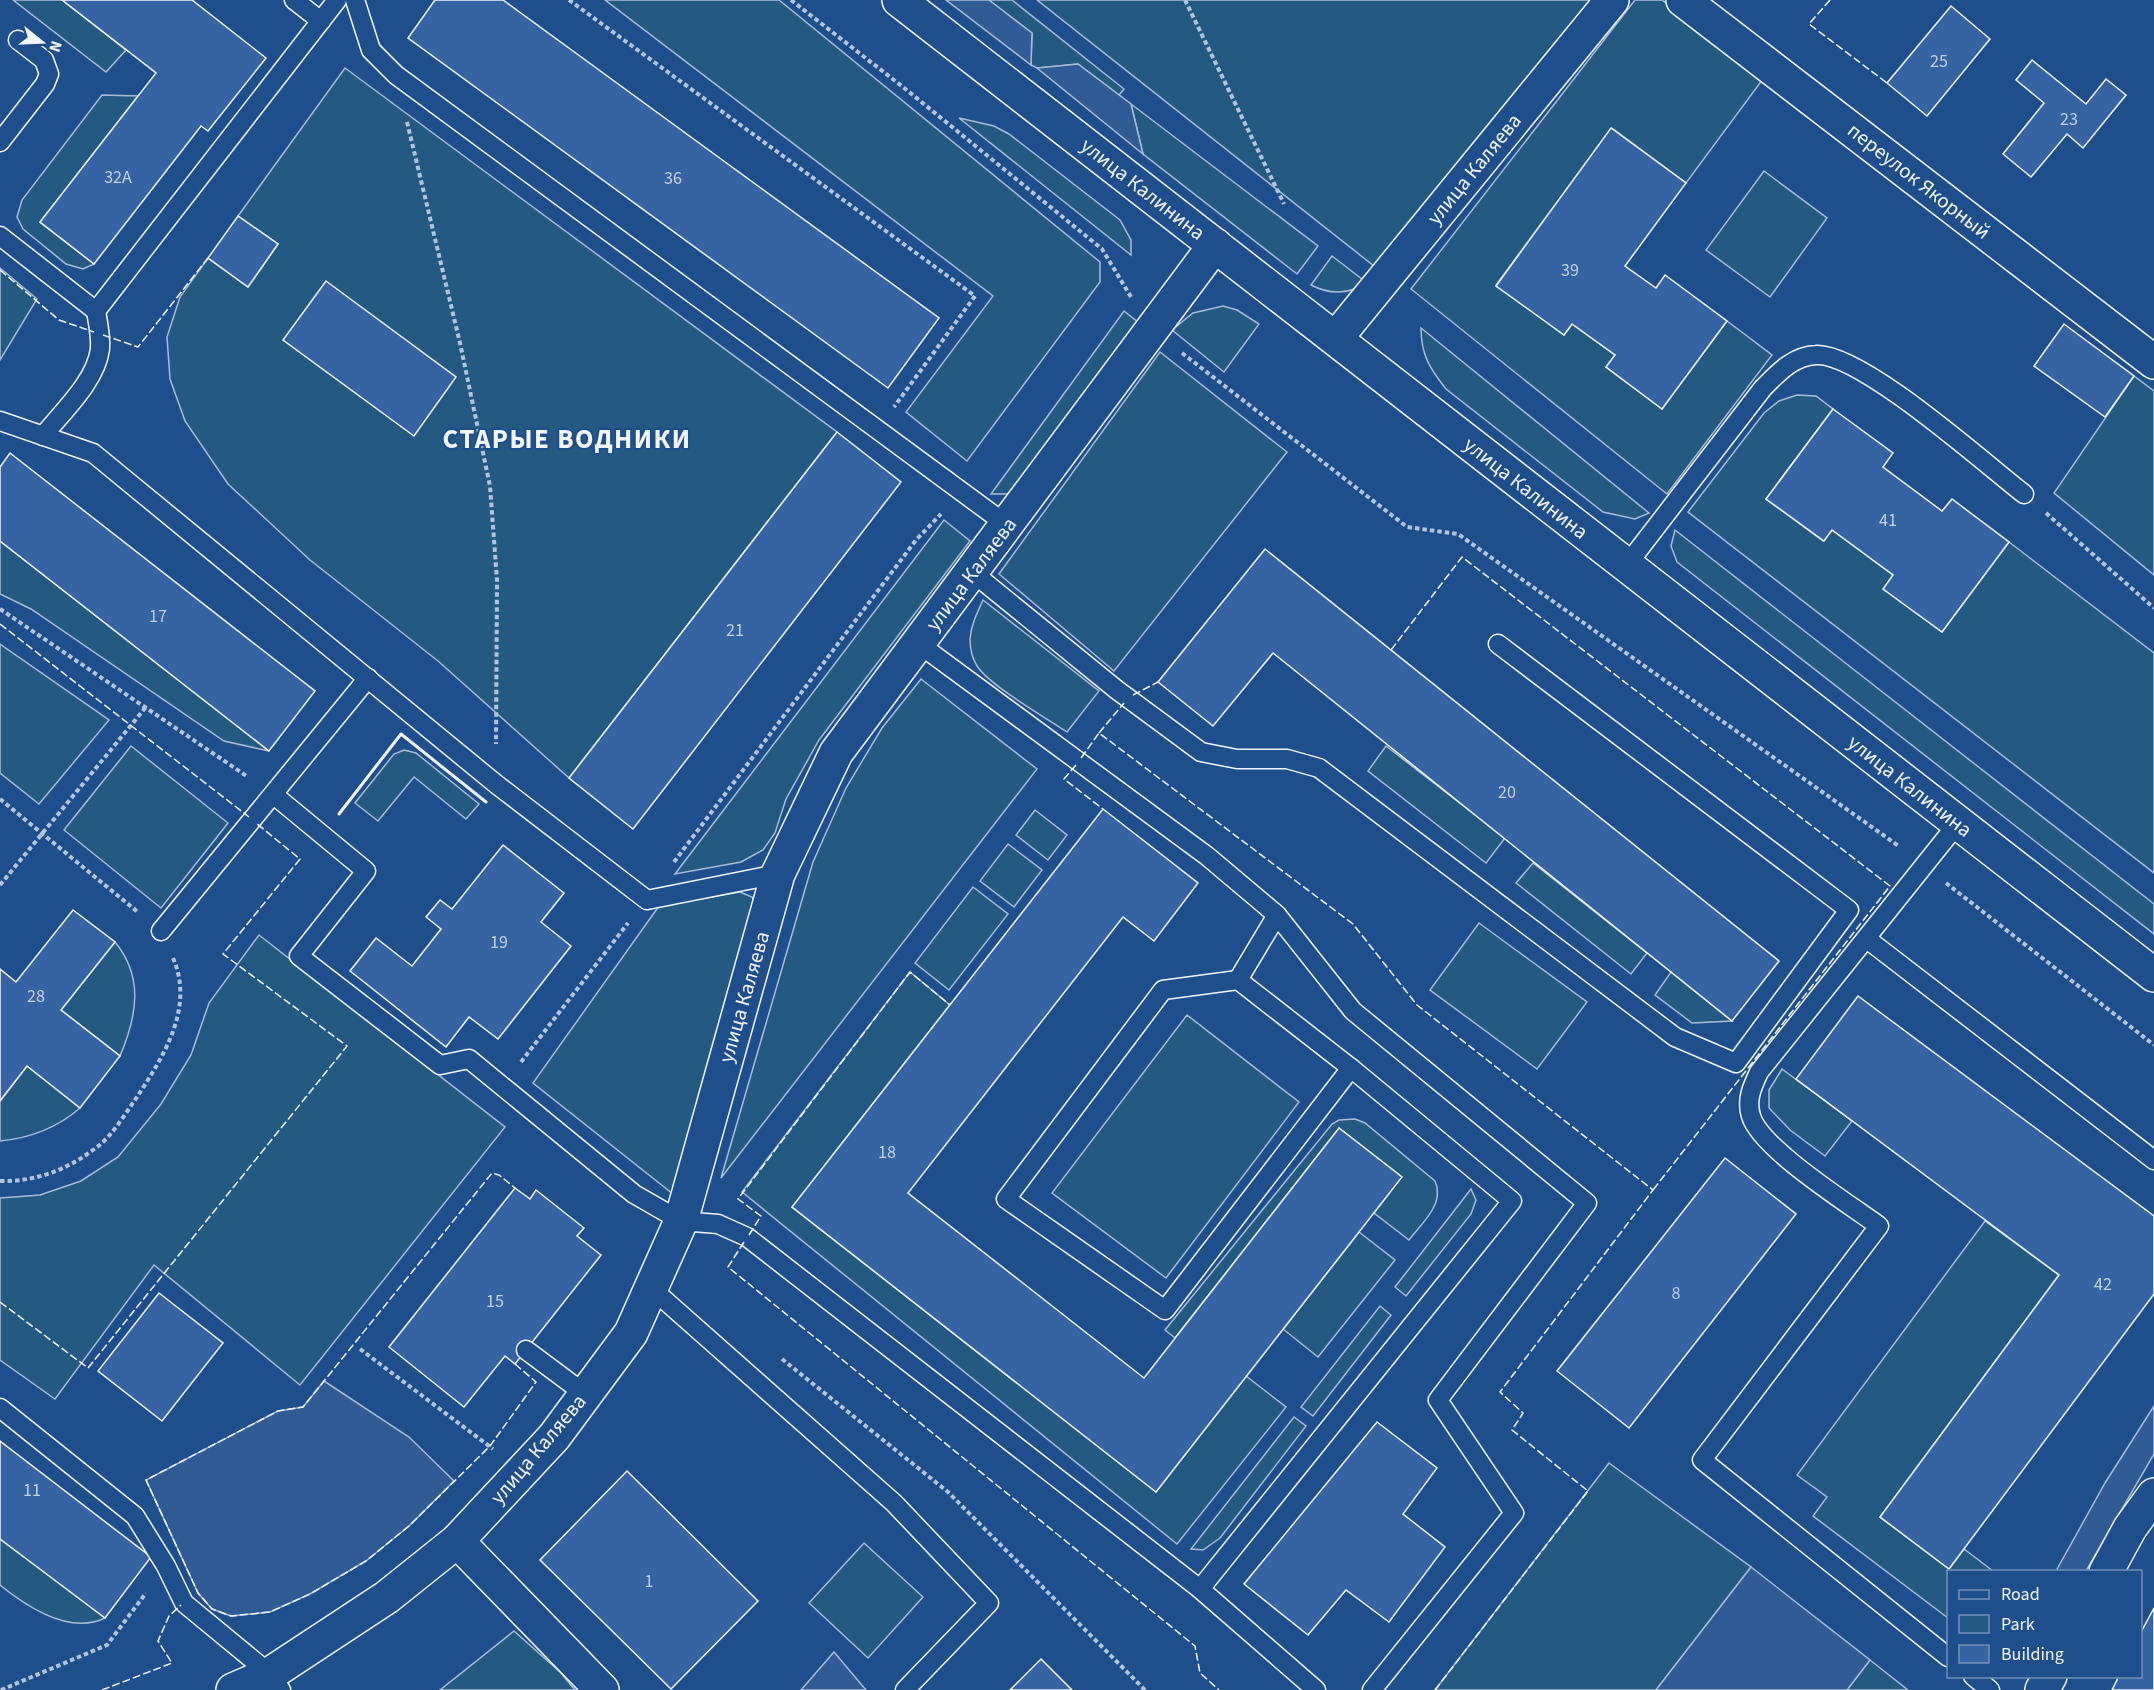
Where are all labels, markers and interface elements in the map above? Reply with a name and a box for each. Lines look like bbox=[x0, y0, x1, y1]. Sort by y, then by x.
north arrow bbox=[12, 12, 72, 72]
text: N bbox=[43, 38, 67, 55]
house number: 25 bbox=[1930, 49, 1948, 74]
street label: улица Каляева bbox=[1420, 107, 1528, 231]
house number: 23 bbox=[2060, 107, 2078, 132]
street label: переулок Якорный bbox=[1841, 116, 1997, 246]
street label: улица Калинина bbox=[1074, 131, 1212, 247]
house number: 32А bbox=[104, 165, 132, 190]
house number: 36 bbox=[664, 166, 682, 191]
house number: 39 bbox=[1561, 258, 1579, 283]
district label: СТАРЫЕ ВОДНИКИ bbox=[443, 420, 691, 459]
street label: улица Калинина bbox=[1457, 430, 1595, 546]
house number: 41 bbox=[1879, 508, 1897, 533]
street label: улица Каляева bbox=[918, 511, 1024, 637]
house number: 17 bbox=[149, 604, 167, 629]
house number: 21 bbox=[726, 618, 744, 643]
street label: улица Калинина bbox=[1841, 728, 1979, 844]
house number: 20 bbox=[1498, 780, 1516, 805]
street label: улица Каляева bbox=[711, 928, 777, 1066]
house number: 19 bbox=[490, 930, 508, 955]
house number: 28 bbox=[27, 984, 45, 1009]
house number: 18 bbox=[878, 1140, 896, 1165]
house number: 42 bbox=[2094, 1272, 2112, 1297]
house number: 8 bbox=[1672, 1281, 1681, 1306]
house number: 15 bbox=[486, 1289, 504, 1314]
street label: улица Каляева bbox=[483, 1387, 593, 1511]
house number: 11 bbox=[23, 1478, 41, 1503]
house number: 1 bbox=[645, 1569, 653, 1594]
legend bbox=[1947, 1570, 2142, 1678]
text: Road bbox=[2001, 1582, 2040, 1607]
text: Park bbox=[2001, 1612, 2035, 1637]
text: Building bbox=[2001, 1642, 2064, 1667]

